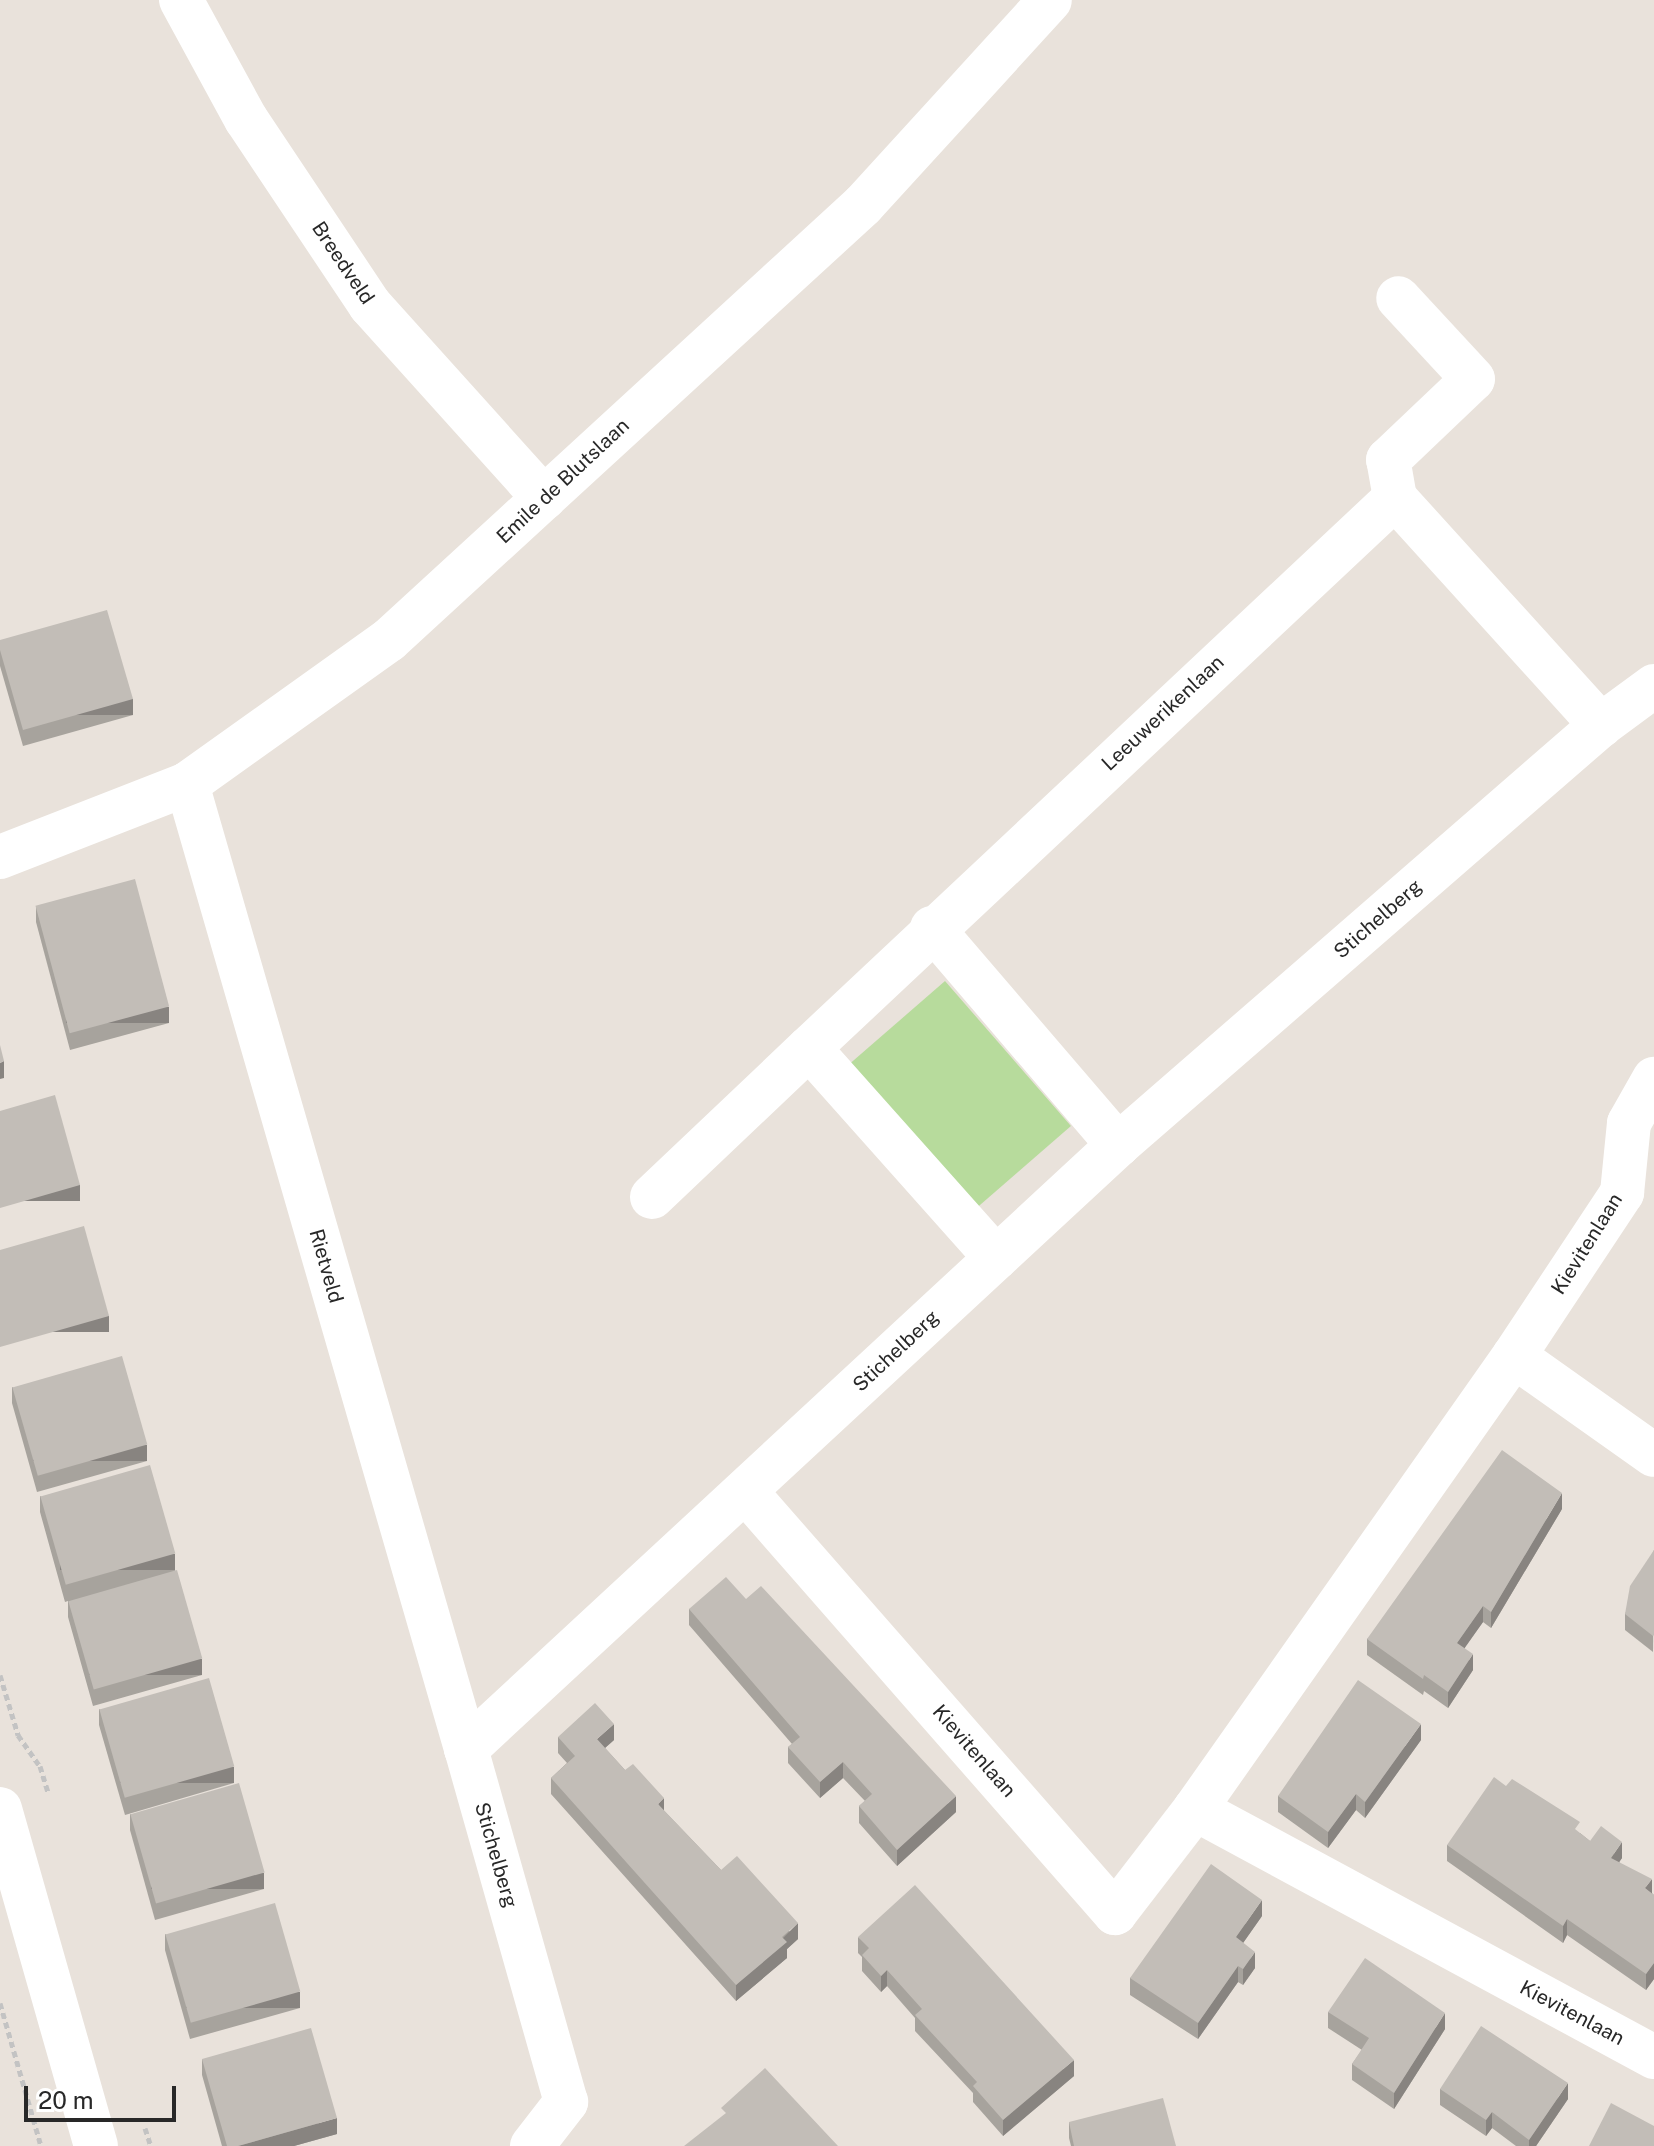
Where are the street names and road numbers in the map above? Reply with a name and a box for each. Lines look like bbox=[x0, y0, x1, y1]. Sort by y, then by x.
street label: Breedveld bbox=[307, 217, 379, 309]
street label: Emile de Blutslaan bbox=[492, 413, 634, 549]
street label: Leeuwerikenlaan bbox=[1097, 650, 1229, 776]
street label: Stichelberg bbox=[1329, 874, 1427, 964]
street label: Kievitenlaan bbox=[1546, 1189, 1628, 1299]
street label: Rietveld bbox=[304, 1226, 348, 1306]
street label: Stichelberg bbox=[848, 1305, 944, 1397]
street label: Kievitenlaan bbox=[927, 1700, 1021, 1802]
street label: Stichelberg bbox=[470, 1800, 522, 1910]
street label: Kievitenlaan bbox=[1516, 1975, 1628, 2051]

